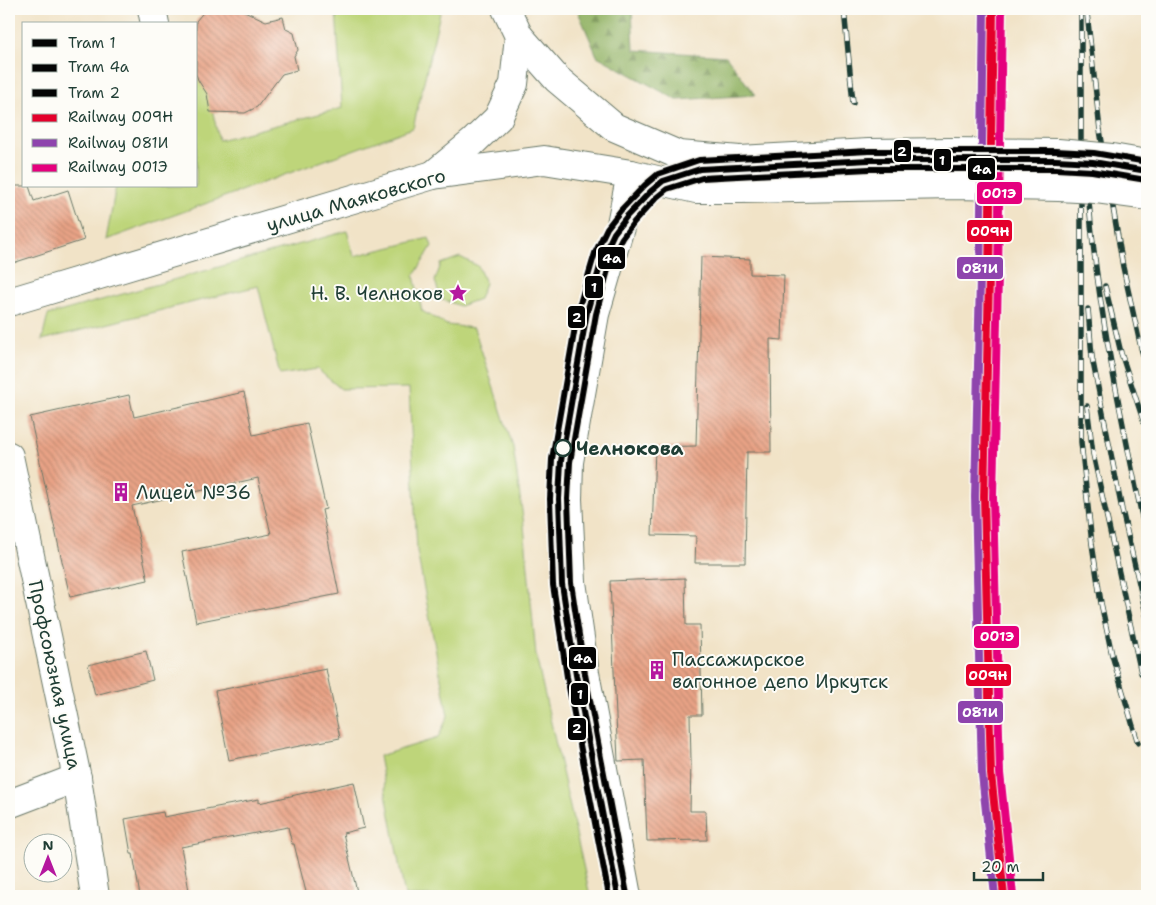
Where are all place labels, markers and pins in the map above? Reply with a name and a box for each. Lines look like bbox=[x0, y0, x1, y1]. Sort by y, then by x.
place label: Н. В. Челноков bbox=[310, 281, 443, 306]
place icon: Н. В. Челноков bbox=[447, 282, 469, 304]
place label: Челнокова bbox=[576, 436, 684, 461]
marker: Челнокова bbox=[554, 439, 572, 457]
place label: Лицей №36 bbox=[136, 480, 251, 505]
building icon: Лицей №36 bbox=[110, 481, 132, 503]
place label: Пассажирское вагонное депо Иркутск bbox=[672, 647, 888, 694]
building icon: Пассажирское вагонное депо Иркутск bbox=[646, 659, 668, 681]

